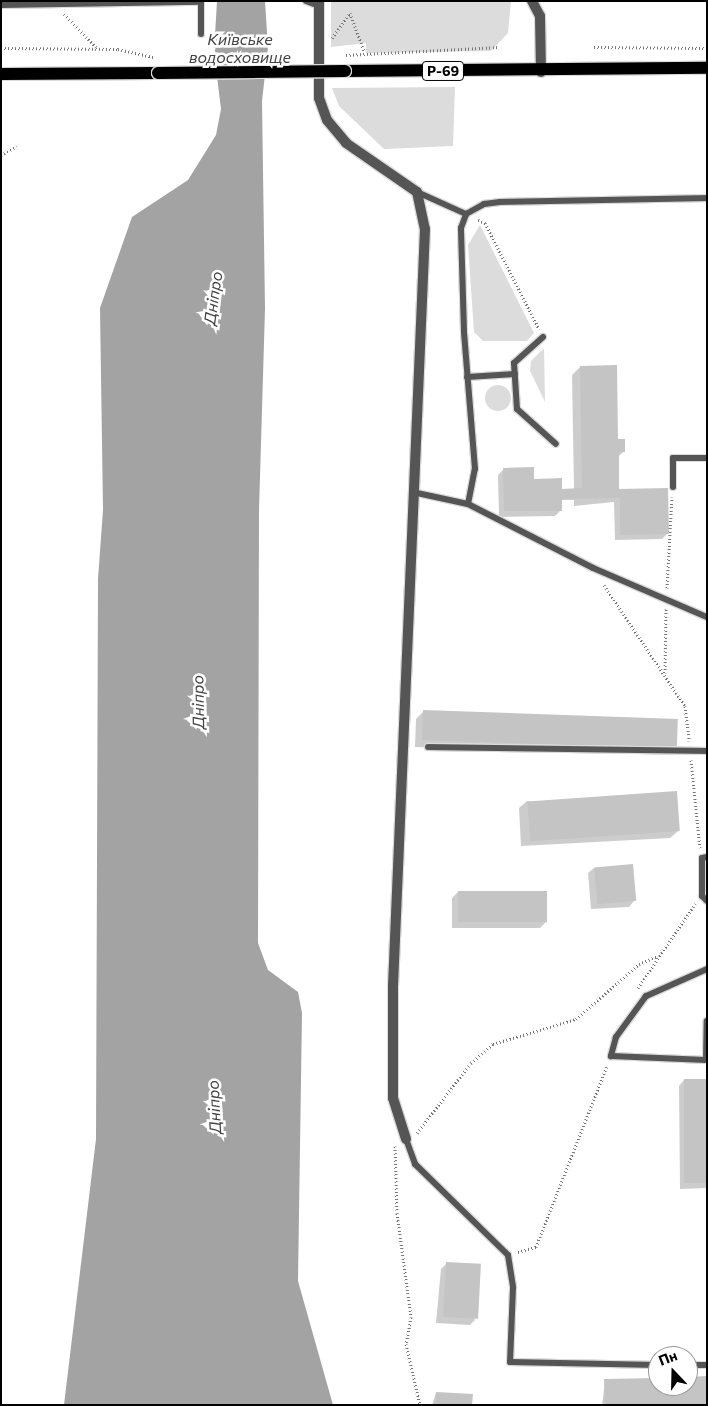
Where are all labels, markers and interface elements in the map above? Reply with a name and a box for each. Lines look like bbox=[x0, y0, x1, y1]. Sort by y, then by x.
water label: Київське водосховище bbox=[189, 29, 291, 67]
road number: Р-69 bbox=[422, 59, 464, 82]
water label: Дніпро bbox=[200, 270, 226, 326]
water label: Дніпро bbox=[188, 675, 208, 729]
water label: Дніпро bbox=[203, 1080, 225, 1134]
north arrow bbox=[648, 1346, 698, 1396]
text: Пн bbox=[656, 1346, 680, 1369]

